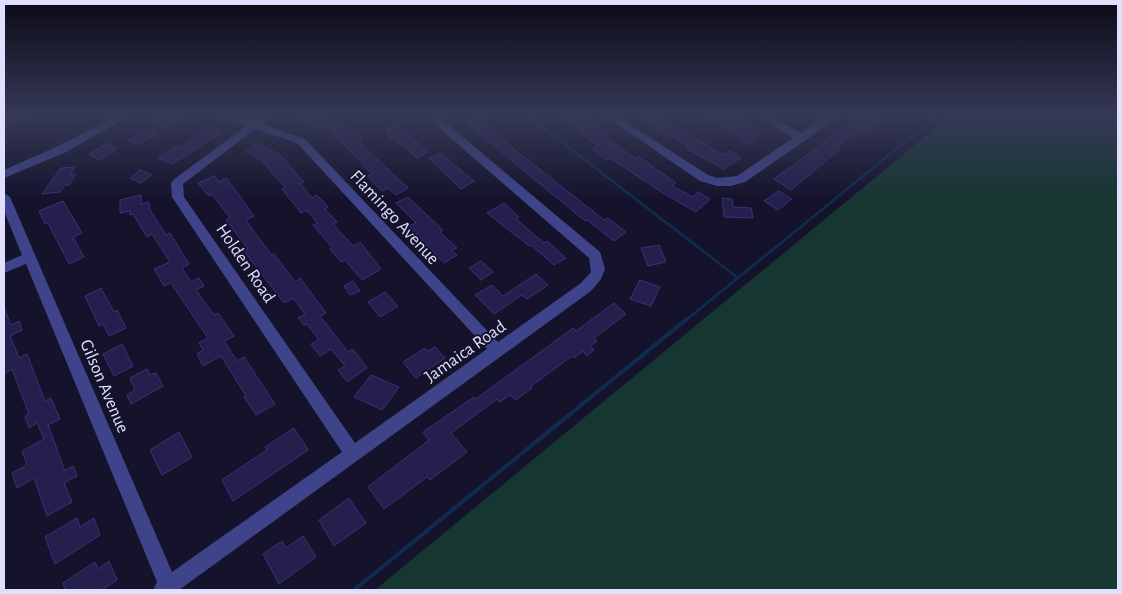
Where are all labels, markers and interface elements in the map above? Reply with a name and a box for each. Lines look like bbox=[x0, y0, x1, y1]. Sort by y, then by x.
street label: Flamingo Avenue bbox=[346, 167, 442, 268]
street label: Holden Road bbox=[212, 221, 278, 306]
street label: Jamaica Road bbox=[422, 317, 509, 386]
street label: Gilson Avenue bbox=[76, 337, 132, 436]

